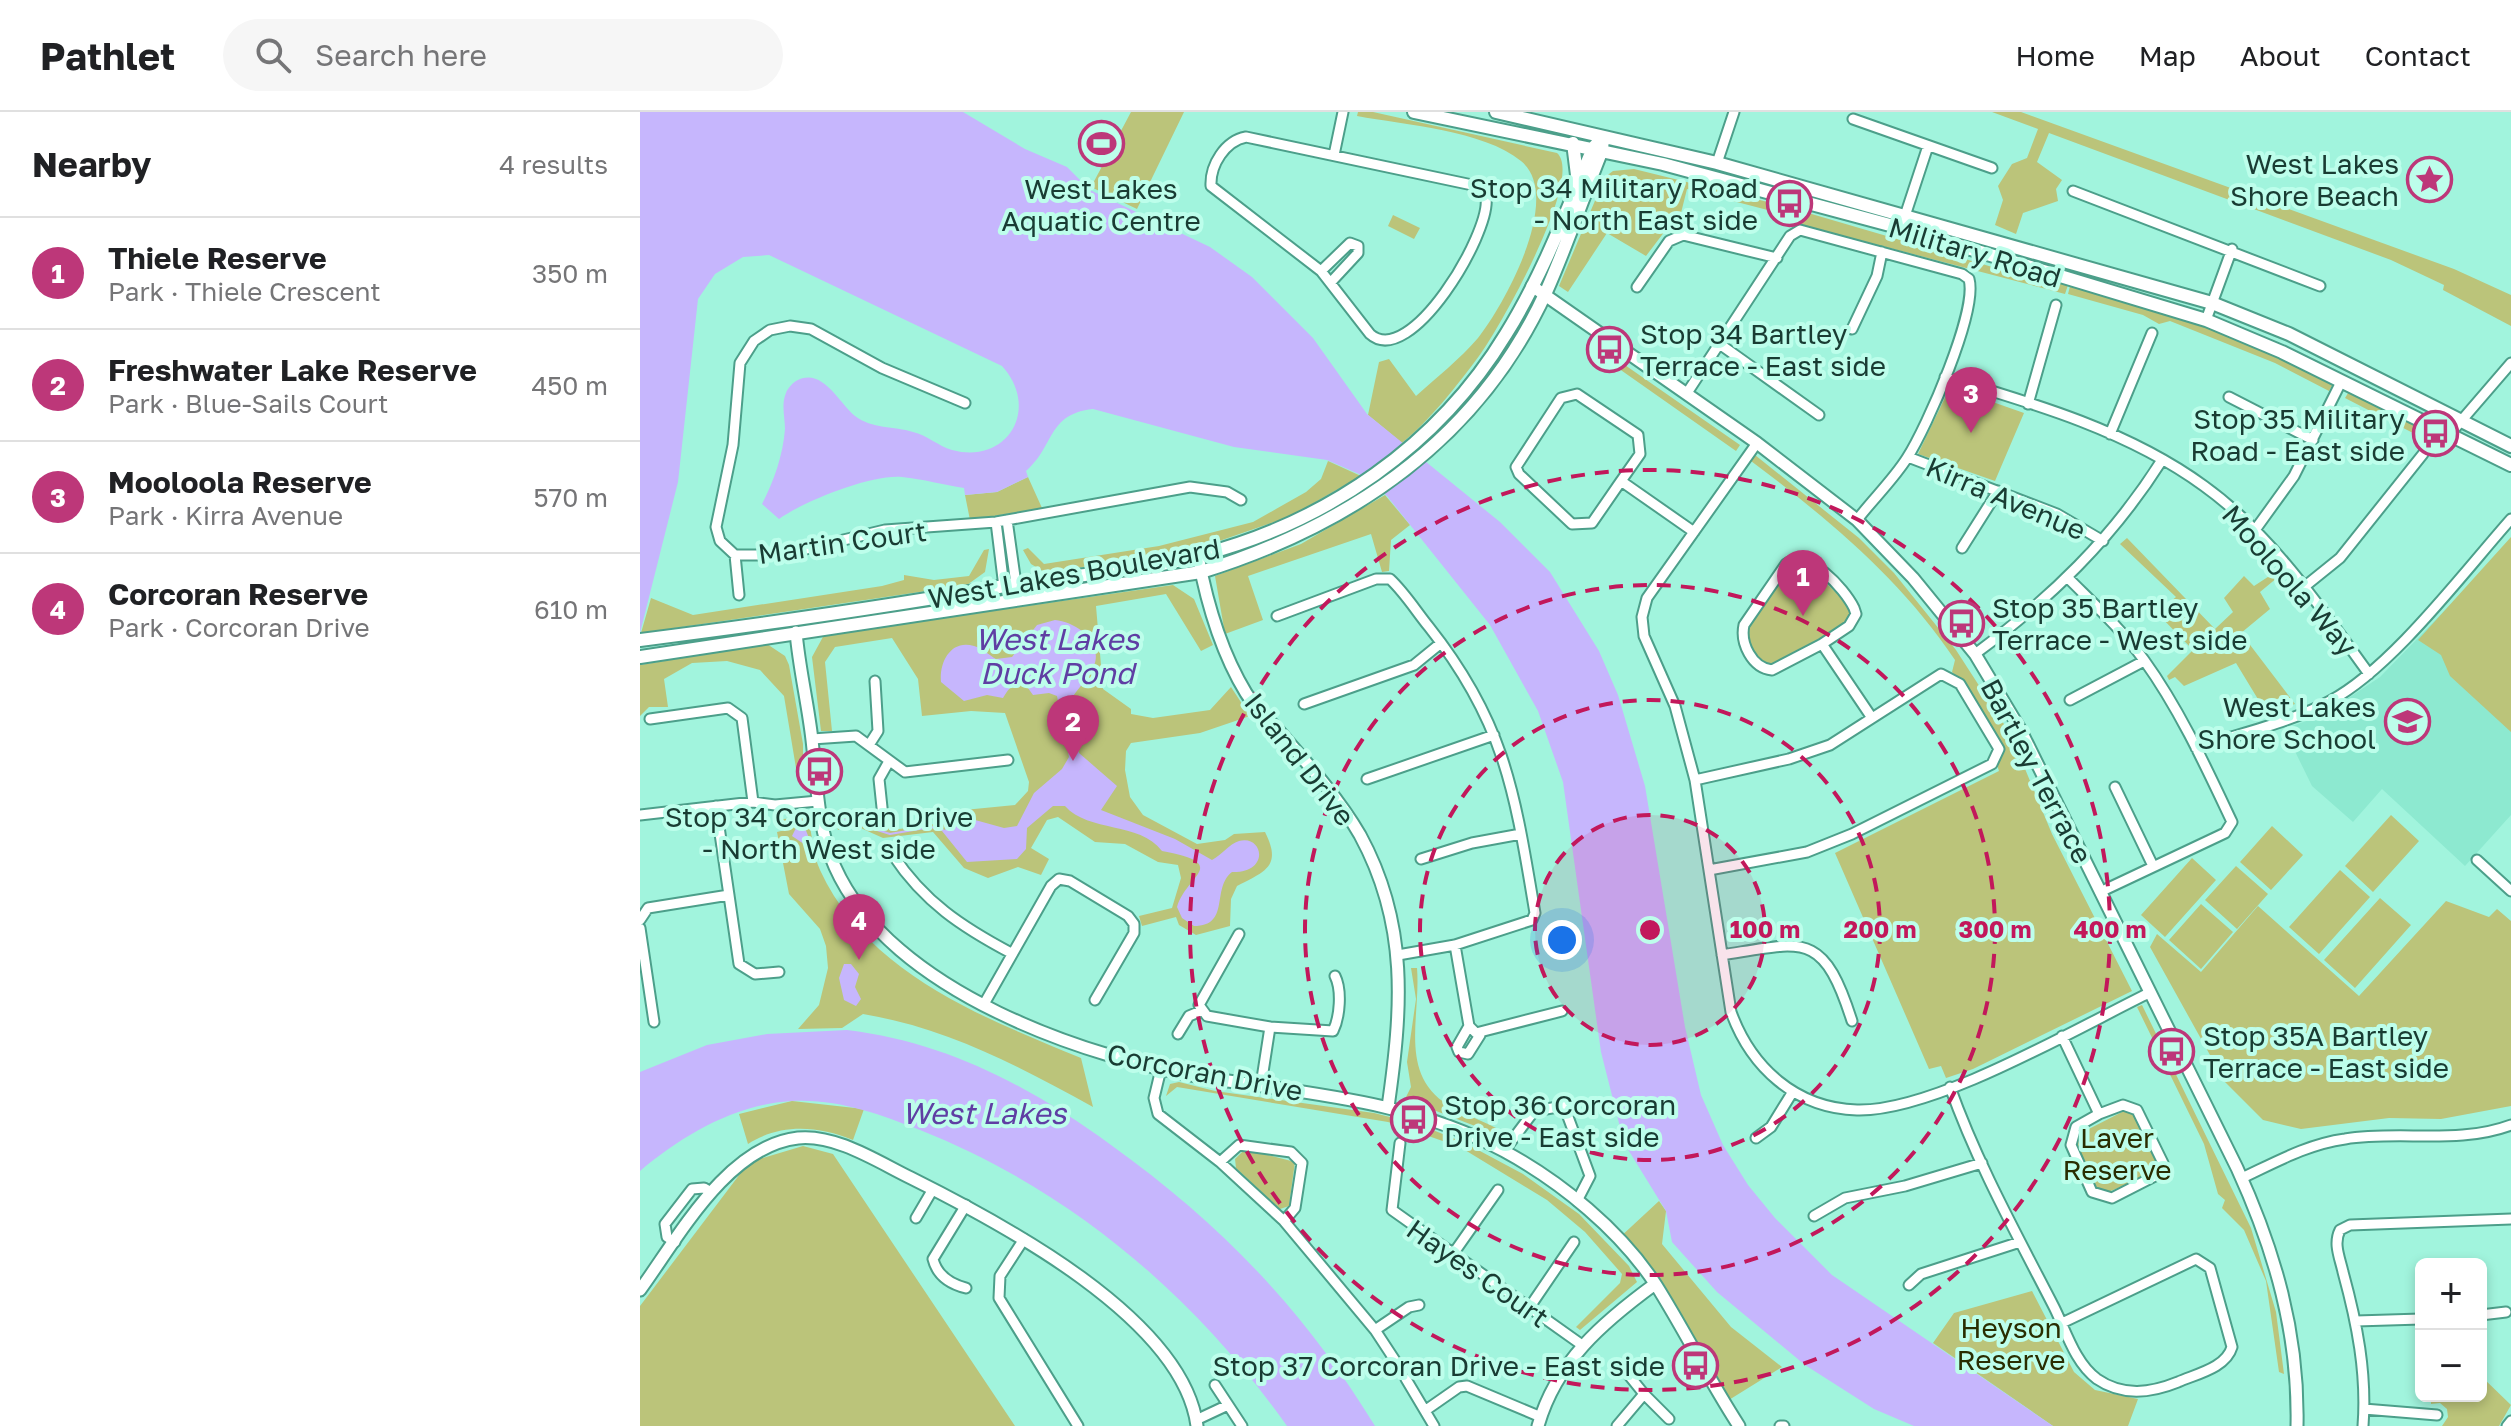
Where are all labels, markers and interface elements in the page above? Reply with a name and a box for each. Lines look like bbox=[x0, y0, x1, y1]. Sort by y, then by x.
search box bbox=[223, 19, 783, 91]
text: Pathlet bbox=[40, 33, 175, 78]
icon: search bbox=[251, 33, 295, 77]
text: Search here bbox=[315, 37, 487, 73]
text: Home bbox=[2016, 39, 2095, 72]
text: Map bbox=[2139, 39, 2196, 72]
text: About bbox=[2240, 39, 2321, 72]
text: Contact bbox=[2365, 39, 2471, 72]
sports icon: West Lakes Aquatic Centre bbox=[1077, 120, 1125, 168]
text: Nearby bbox=[32, 144, 152, 184]
place label: West Lakes Shore Beach bbox=[2230, 147, 2399, 212]
text: 4 results bbox=[499, 149, 608, 180]
place icon: West Lakes Shore Beach bbox=[2406, 155, 2454, 203]
place label: Stop 34 Military Road - North East side bbox=[1470, 171, 1758, 236]
place label: West Lakes Aquatic Centre bbox=[1001, 172, 1201, 237]
bus stop icon: Stop 34 Military Road - North East side bbox=[1765, 179, 1813, 227]
street label: Military Road bbox=[1885, 210, 2065, 294]
text: Thiele Reserve bbox=[108, 240, 327, 276]
text: 1 bbox=[51, 258, 65, 289]
text: 350 m bbox=[532, 258, 608, 289]
text: Park · Thiele Crescent bbox=[108, 276, 381, 307]
place label: Stop 34 Bartley Terrace - East side bbox=[1640, 317, 1886, 382]
bus stop icon: Stop 34 Bartley Terrace - East side bbox=[1585, 325, 1633, 373]
text: Freshwater Lake Reserve bbox=[108, 352, 477, 388]
pin: 3 bbox=[1945, 367, 1997, 433]
text: 2 bbox=[50, 370, 66, 401]
text: 450 m bbox=[531, 370, 608, 401]
text: Park · Blue-Sails Court bbox=[108, 388, 389, 419]
place label: Stop 35 Military Road - East side bbox=[2190, 402, 2405, 467]
bus stop icon: Stop 35 Military Road - East side bbox=[2412, 410, 2460, 458]
street label: Kirra Avenue bbox=[1921, 450, 2091, 546]
text: Mooloola Reserve bbox=[108, 464, 372, 500]
text: 3 bbox=[50, 482, 66, 513]
text: 570 m bbox=[534, 482, 608, 513]
street label: Mooloola Way bbox=[2216, 498, 2364, 662]
text: Park · Kirra Avenue bbox=[108, 500, 343, 531]
street label: Martin Court bbox=[756, 514, 928, 570]
street label: West Lakes Boulevard bbox=[925, 531, 1223, 615]
pin: 1 bbox=[1777, 550, 1829, 616]
text: Corcoran Reserve bbox=[108, 576, 368, 612]
place label: Stop 35 Bartley Terrace - West side bbox=[1992, 591, 2247, 656]
text: 4 bbox=[50, 594, 66, 625]
text: 610 m bbox=[534, 594, 608, 625]
bus stop icon: Stop 35 Bartley Terrace - West side bbox=[1937, 599, 1985, 647]
text: Park · Corcoran Drive bbox=[108, 612, 370, 643]
water label: West Lakes Duck Pond bbox=[975, 621, 1140, 691]
street label: Bartley Terrace bbox=[1974, 673, 2100, 869]
street label: Island Drive bbox=[1238, 686, 1362, 832]
place label: West Lakes Shore School bbox=[2197, 690, 2376, 755]
pin: 2 bbox=[1047, 695, 1099, 761]
school or university icon: West Lakes Shore School bbox=[2383, 698, 2431, 746]
bus stop icon: Stop 34 Corcoran Drive - North West side bbox=[795, 748, 843, 796]
place label: Stop 34 Corcoran Drive - North West side bbox=[665, 800, 973, 865]
pin: 4 bbox=[833, 894, 885, 960]
text: 100 m bbox=[1730, 914, 1800, 943]
text: 200 m bbox=[1844, 914, 1916, 943]
text: 300 m bbox=[1959, 914, 2031, 943]
text: 400 m bbox=[2073, 914, 2147, 943]
centre of rings bbox=[1636, 916, 1664, 944]
your location bbox=[1542, 920, 1582, 960]
place label: Stop 35A Bartley Terrace - East side bbox=[2203, 1019, 2449, 1084]
bus stop icon: Stop 35A Bartley Terrace - East side bbox=[2148, 1027, 2196, 1075]
street label: Corcoran Drive bbox=[1104, 1037, 1306, 1107]
place label: Stop 36 Corcoran Drive - East side bbox=[1444, 1088, 1676, 1153]
water label: West Lakes bbox=[902, 1095, 1067, 1131]
bus stop icon: Stop 36 Corcoran Drive - East side bbox=[1389, 1096, 1437, 1144]
park label: Laver Reserve bbox=[2062, 1121, 2172, 1186]
street label: Hayes Court bbox=[1401, 1212, 1555, 1334]
map controls bbox=[2415, 1258, 2487, 1402]
button: + bbox=[2415, 1258, 2487, 1330]
park label: Heyson Reserve bbox=[1956, 1311, 2066, 1376]
button: − bbox=[2415, 1330, 2487, 1402]
bus stop icon: Stop 37 Corcoran Drive - East side bbox=[1672, 1341, 1720, 1389]
place label: Stop 37 Corcoran Drive - East side bbox=[1212, 1349, 1665, 1382]

